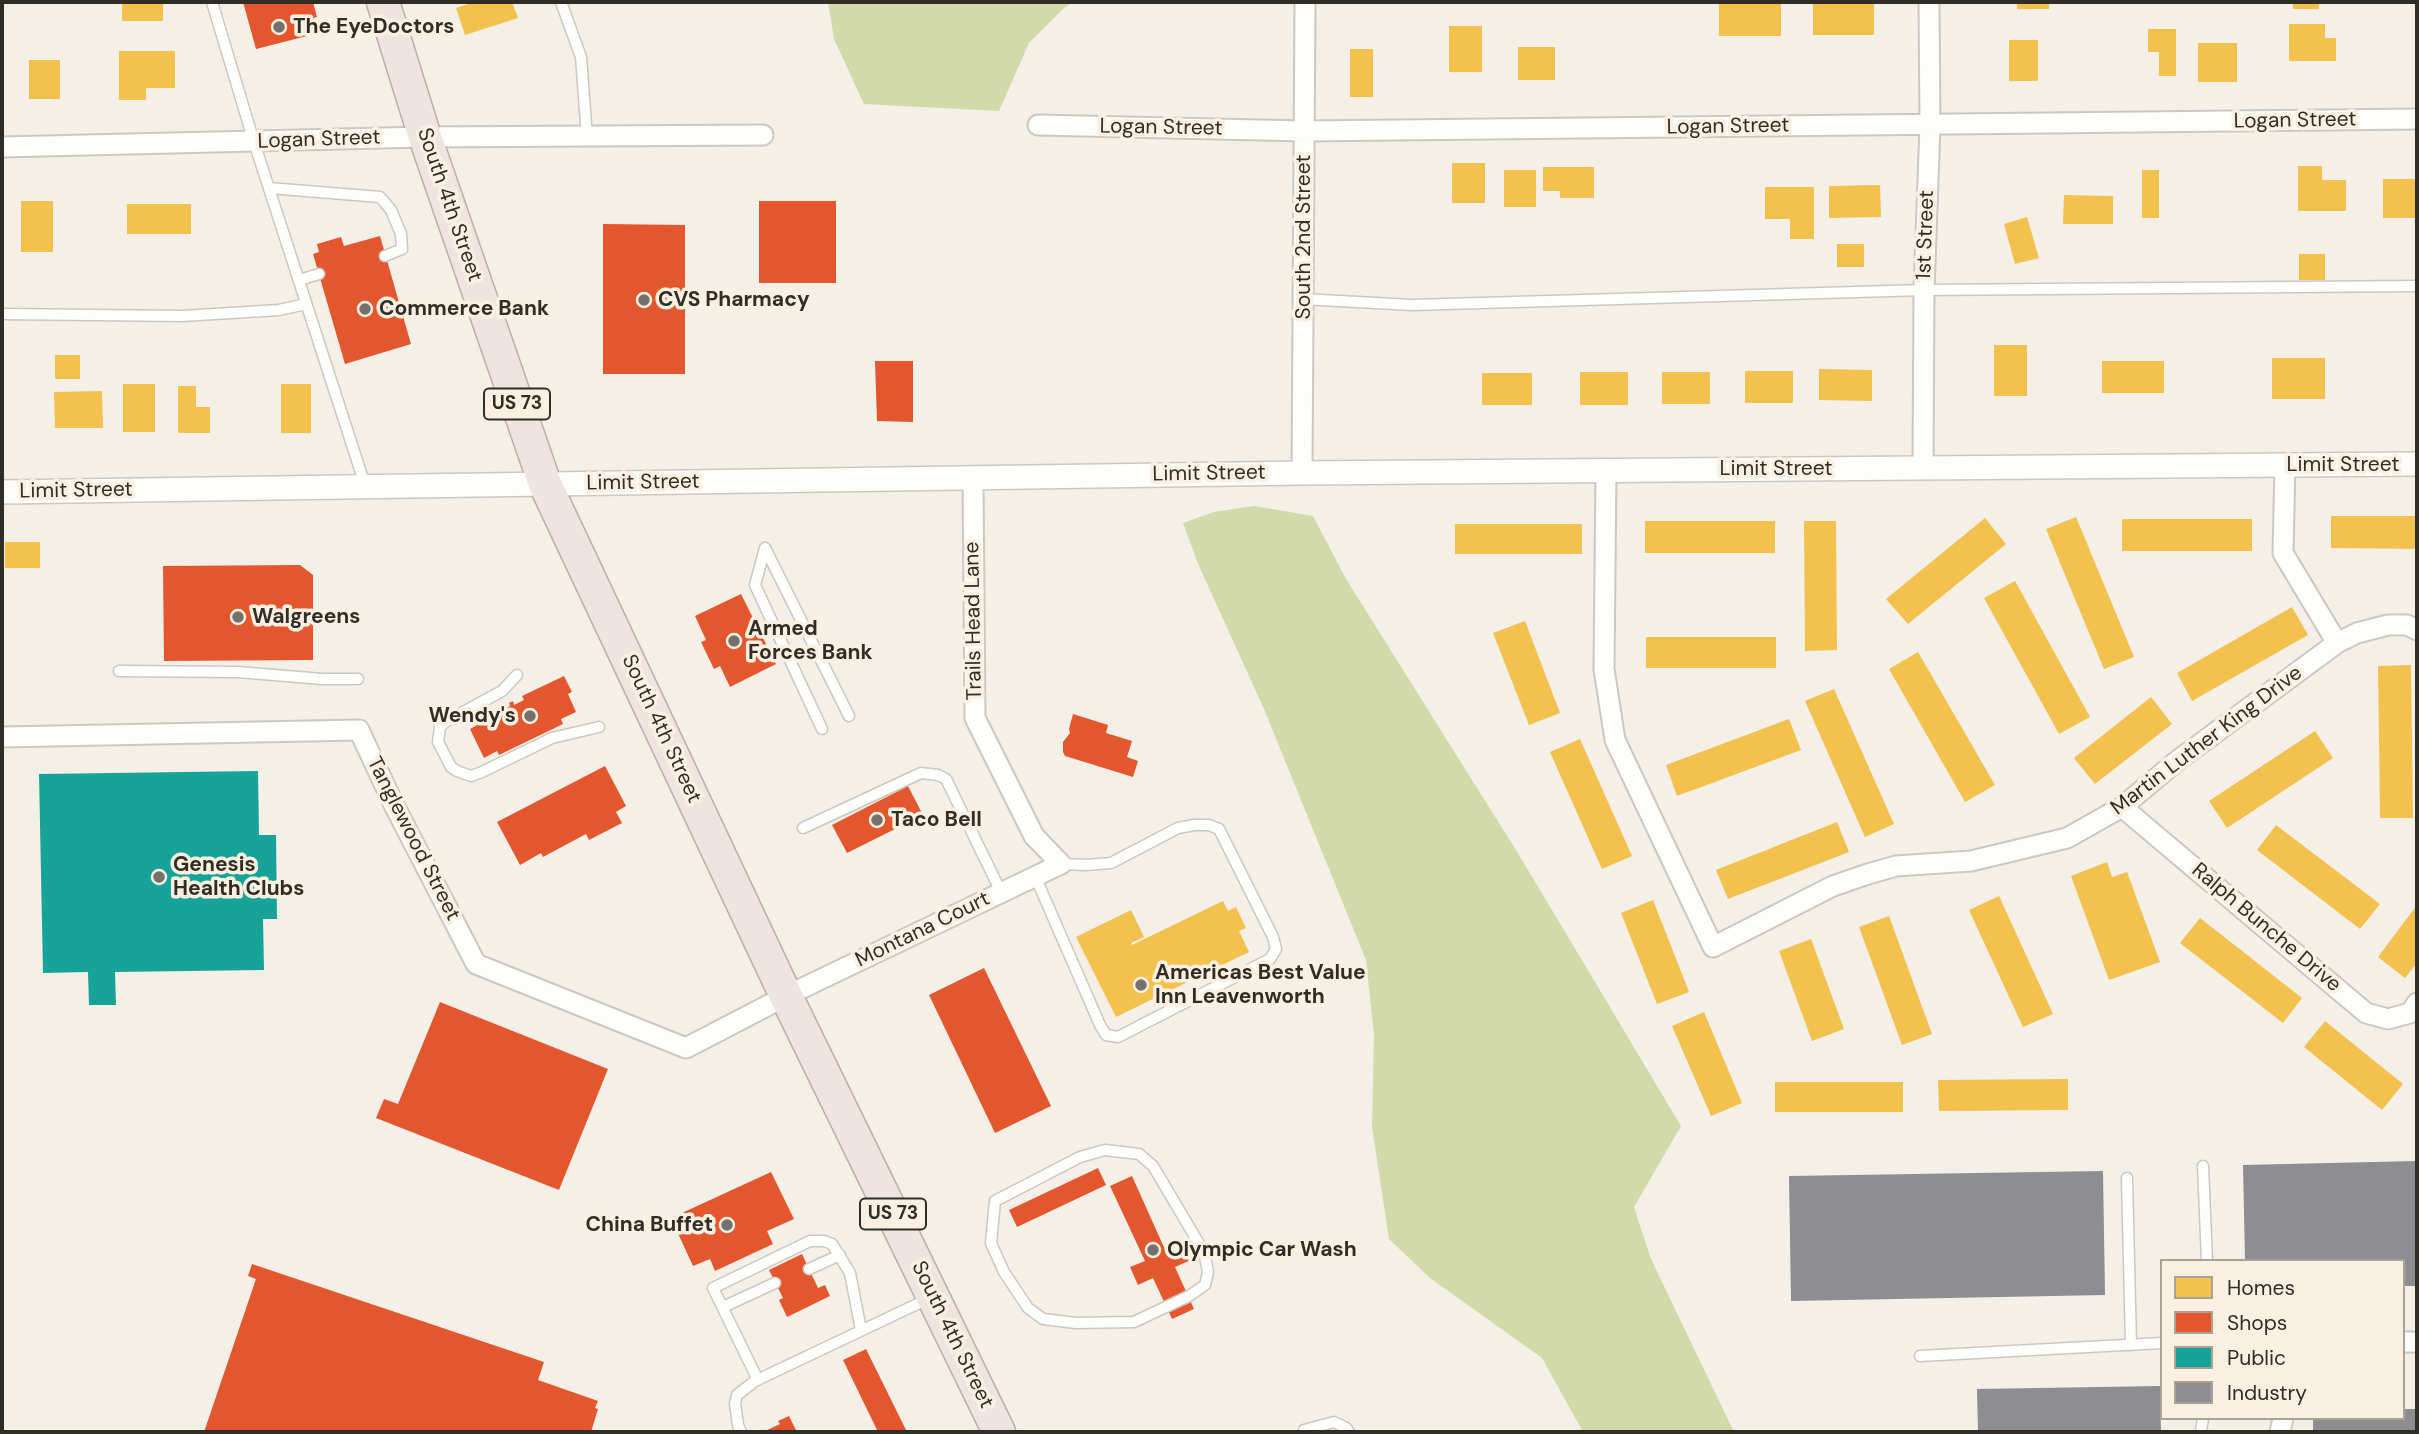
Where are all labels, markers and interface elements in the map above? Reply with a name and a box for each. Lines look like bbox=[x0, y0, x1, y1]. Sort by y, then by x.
place label: The EyeDoctors bbox=[293, 14, 454, 40]
marker: The EyeDoctors bbox=[271, 19, 287, 35]
street label: Logan Street bbox=[2233, 107, 2357, 135]
street label: Logan Street bbox=[1666, 113, 1790, 141]
street label: Logan Street bbox=[1099, 114, 1223, 142]
street label: Logan Street bbox=[257, 125, 381, 155]
street label: South 4th Street bbox=[411, 125, 487, 285]
street label: South 2nd Street bbox=[1291, 155, 1317, 319]
street label: 1st Street bbox=[1912, 190, 1940, 280]
place label: CVS Pharmacy bbox=[658, 287, 810, 313]
marker: CVS Pharmacy bbox=[636, 292, 652, 308]
place label: Commerce Bank bbox=[379, 296, 549, 322]
marker: Commerce Bank bbox=[357, 301, 373, 317]
road number: US 73 bbox=[484, 388, 550, 420]
street label: Limit Street bbox=[2286, 452, 2400, 478]
street label: Limit Street bbox=[1719, 456, 1833, 482]
street label: Limit Street bbox=[1152, 460, 1266, 488]
street label: Limit Street bbox=[586, 469, 700, 497]
street label: Limit Street bbox=[19, 477, 133, 505]
street label: Trails Head Lane bbox=[960, 542, 988, 700]
place label: Walgreens bbox=[252, 604, 360, 630]
marker: Walgreens bbox=[230, 609, 246, 625]
place label: Armed Forces Bank bbox=[748, 616, 873, 666]
marker: Armed Forces Bank bbox=[726, 633, 742, 649]
street label: South 4th Street bbox=[616, 651, 706, 807]
street label: Martin Luther King Drive bbox=[2106, 661, 2308, 821]
place label: Wendy's bbox=[428, 703, 516, 729]
marker: Wendy's bbox=[522, 708, 538, 724]
street label: Tanglewood Street bbox=[361, 753, 465, 925]
place label: Taco Bell bbox=[891, 807, 982, 833]
marker: Taco Bell bbox=[869, 812, 885, 828]
place label: Genesis Health Clubs bbox=[173, 852, 305, 902]
street label: Ralph Bunche Drive bbox=[2186, 858, 2346, 998]
marker: Genesis Health Clubs bbox=[151, 869, 167, 885]
street label: Montana Court bbox=[852, 887, 994, 973]
place label: Americas Best Value Inn Leavenworth bbox=[1155, 960, 1366, 1010]
marker: Americas Best Value Inn Leavenworth bbox=[1133, 977, 1149, 993]
road number: US 73 bbox=[860, 1198, 926, 1230]
place label: China Buffet bbox=[585, 1212, 713, 1238]
marker: China Buffet bbox=[719, 1217, 735, 1233]
place label: Olympic Car Wash bbox=[1167, 1237, 1357, 1263]
marker: Olympic Car Wash bbox=[1145, 1242, 1161, 1258]
street label: South 4th Street bbox=[905, 1257, 999, 1413]
legend bbox=[2160, 1259, 2405, 1420]
text: Homes bbox=[2227, 1274, 2295, 1302]
text: Shops bbox=[2227, 1309, 2287, 1337]
text: Public bbox=[2227, 1344, 2286, 1372]
text: Industry bbox=[2227, 1379, 2307, 1407]

